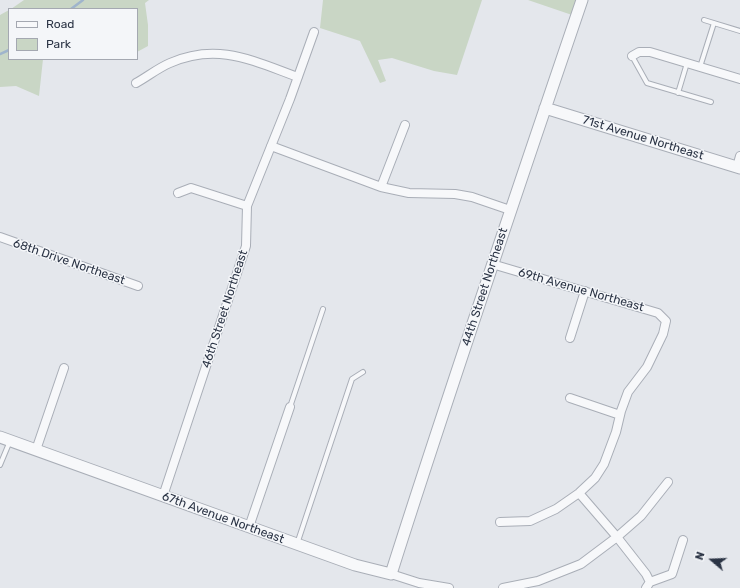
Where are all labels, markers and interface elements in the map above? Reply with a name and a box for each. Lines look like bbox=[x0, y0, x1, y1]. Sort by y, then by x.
legend bbox=[8, 8, 138, 60]
text: Road bbox=[46, 17, 74, 31]
text: Park bbox=[46, 37, 71, 51]
street label: 71st Avenue Northeast bbox=[581, 113, 705, 163]
street label: 44th Street Northeast bbox=[459, 226, 511, 348]
street label: 68th Drive Northeast bbox=[11, 236, 127, 288]
street label: 46th Street Northeast bbox=[199, 248, 251, 370]
street label: 69th Avenue Northeast bbox=[516, 265, 646, 315]
street label: 67th Avenue Northeast bbox=[160, 489, 286, 547]
north arrow bbox=[692, 540, 732, 580]
text: N bbox=[693, 550, 708, 562]

